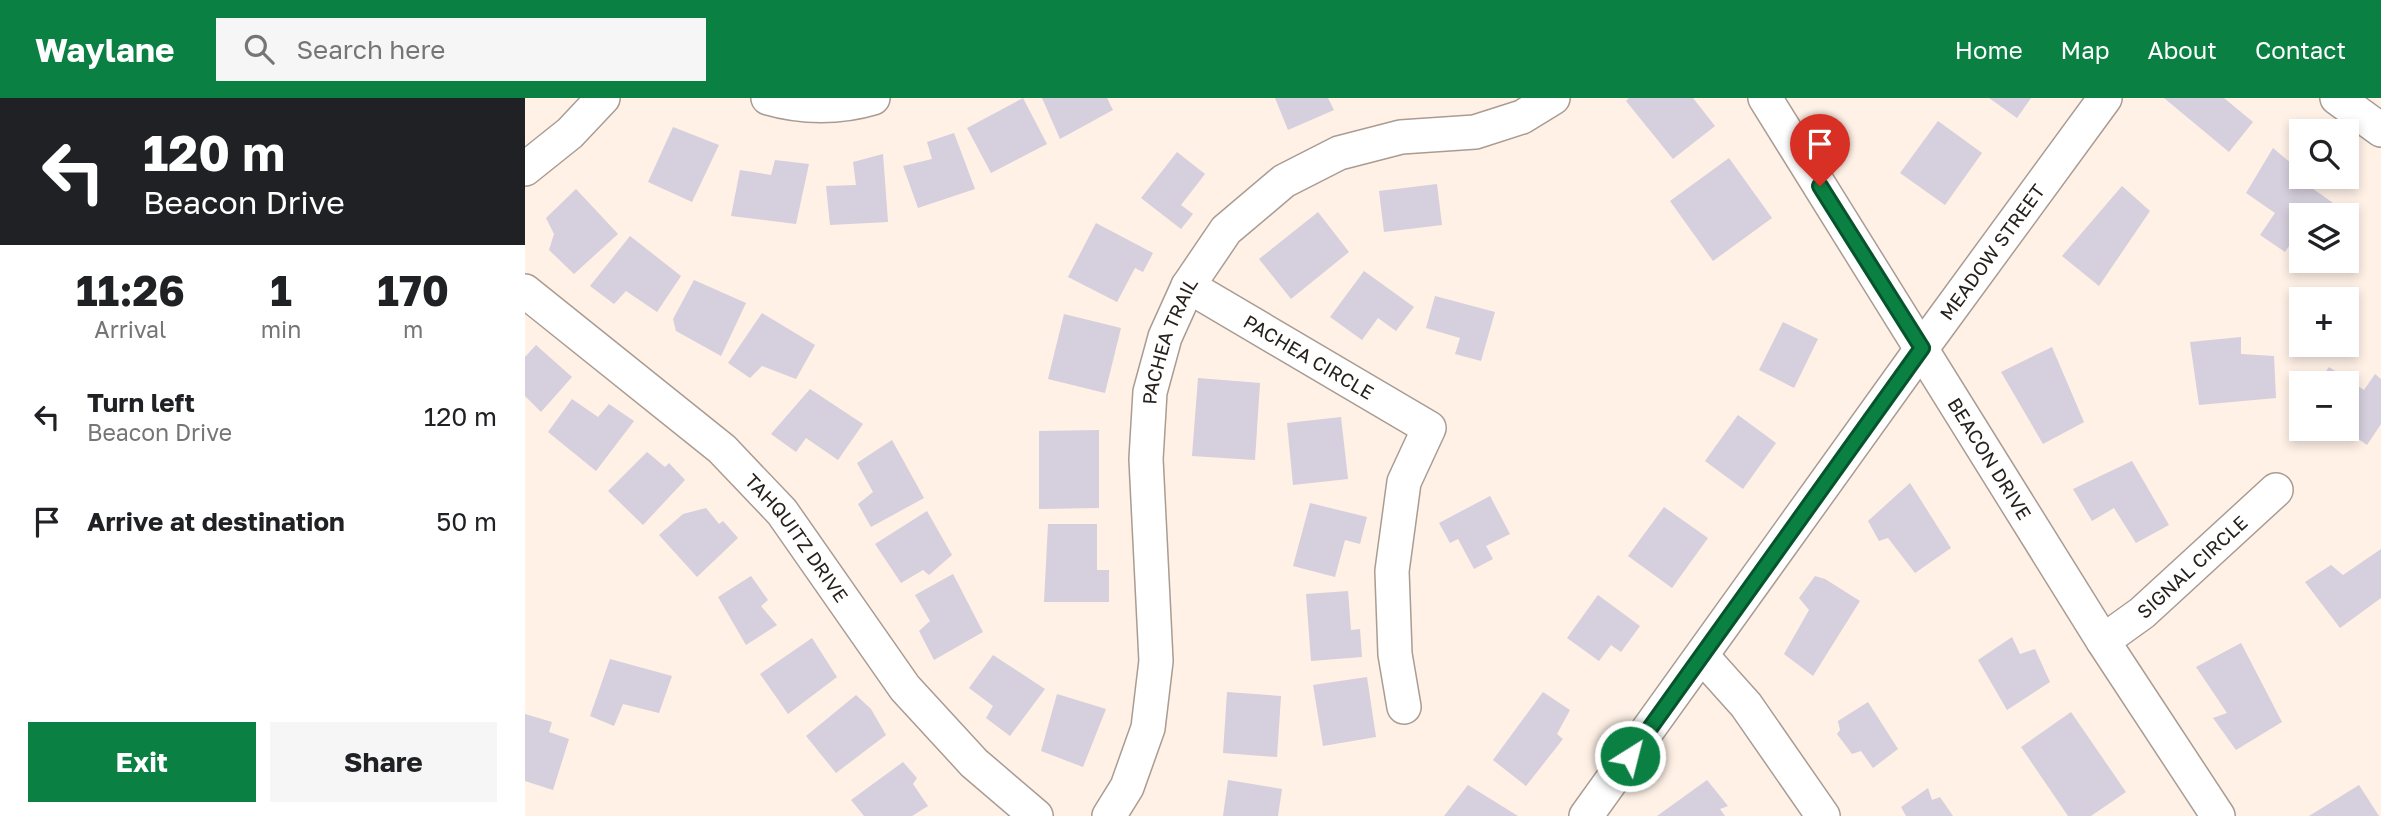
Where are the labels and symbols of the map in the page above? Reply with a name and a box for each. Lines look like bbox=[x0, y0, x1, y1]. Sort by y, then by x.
pin bbox=[1790, 114, 1850, 186]
street label: MEADOW STREET bbox=[1934, 179, 2049, 324]
street label: PACHEA TRAIL bbox=[1137, 272, 1202, 405]
street label: PACHEA CIRCLE bbox=[1240, 309, 1378, 404]
street label: BEACON DRIVE bbox=[1943, 393, 2037, 524]
street label: TAHQUITZ DRIVE bbox=[741, 469, 853, 606]
street label: SIGNAL CIRCLE bbox=[2132, 510, 2252, 623]
position arrow bbox=[1593, 719, 1667, 793]

